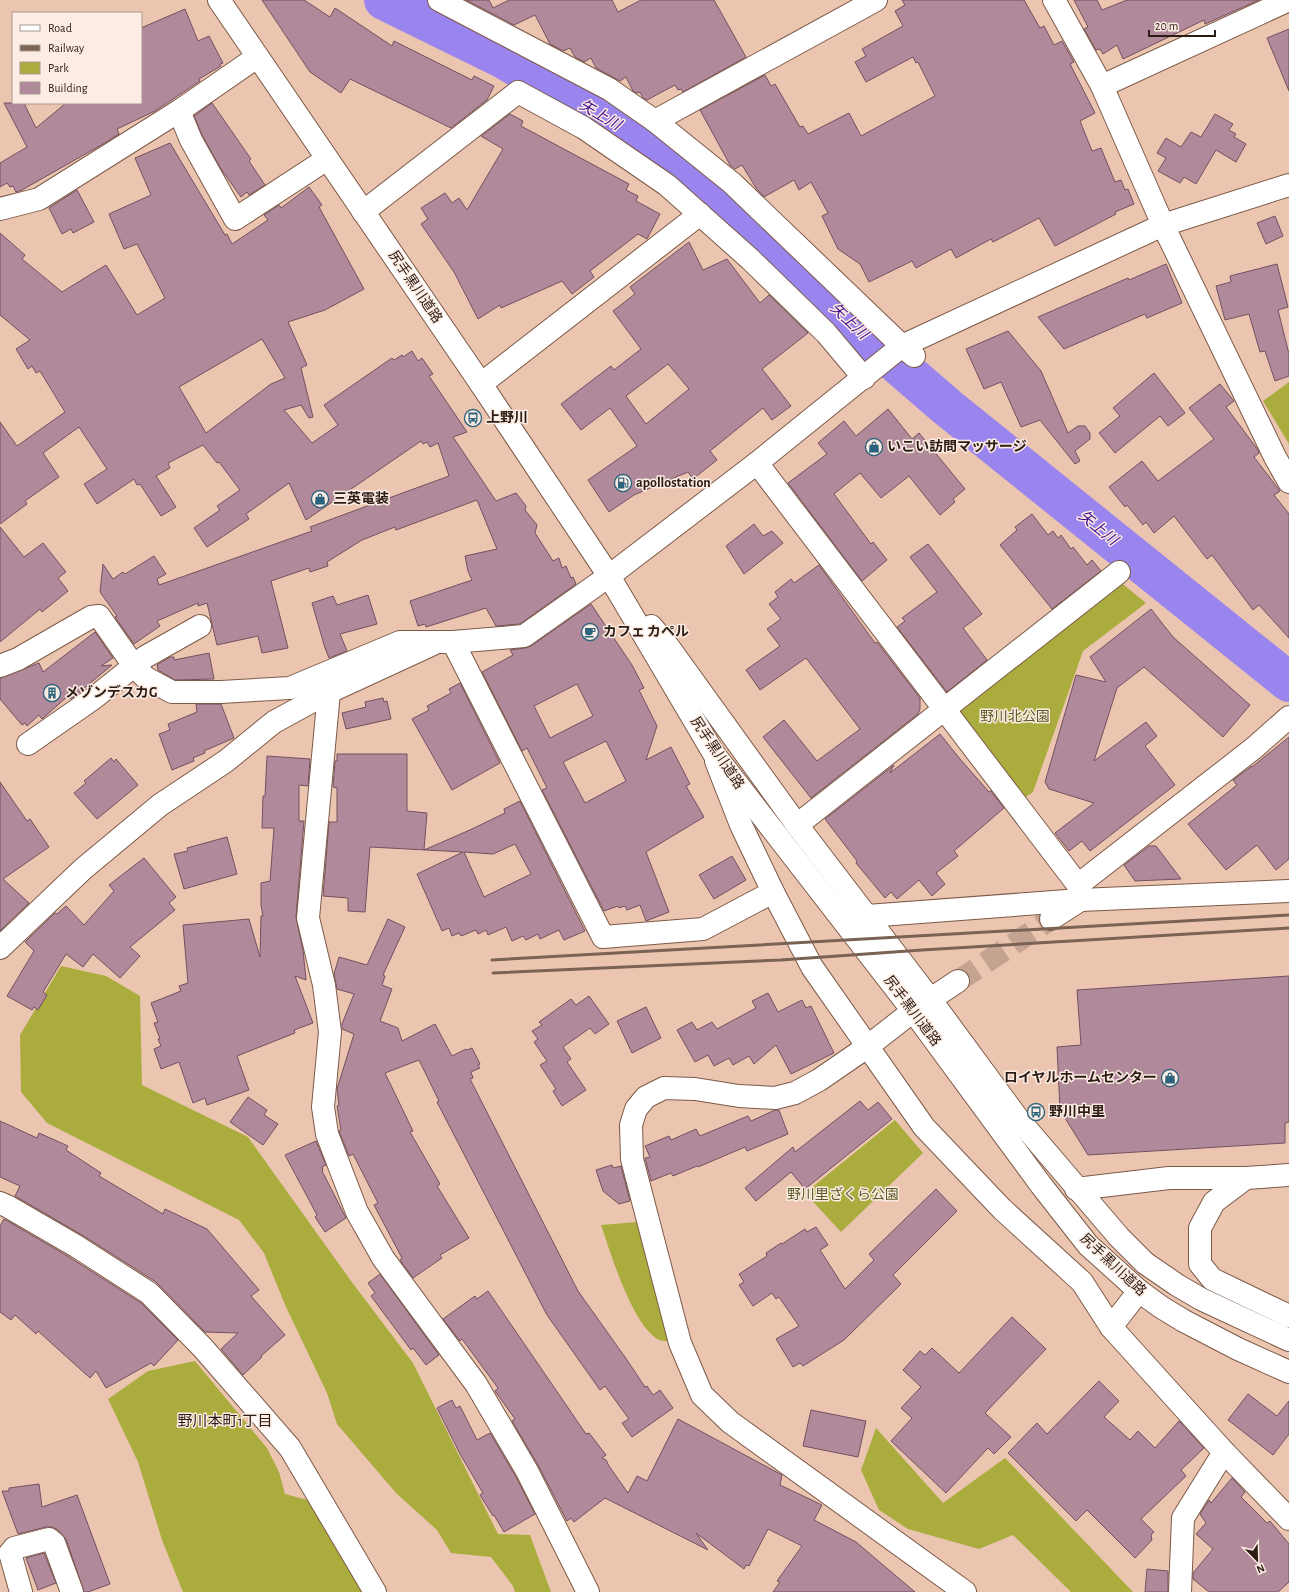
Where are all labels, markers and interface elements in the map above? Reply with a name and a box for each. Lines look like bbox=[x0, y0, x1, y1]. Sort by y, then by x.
legend bbox=[12, 12, 142, 104]
scale bar bbox=[1149, 12, 1215, 38]
text: 20 m bbox=[1155, 20, 1178, 32]
text: Road bbox=[48, 22, 72, 34]
text: Railway bbox=[48, 42, 84, 55]
text: Park bbox=[48, 62, 69, 74]
text: Building bbox=[48, 82, 88, 94]
water label: 矢上川 bbox=[577, 96, 625, 134]
street label: 尻手黒川道路 bbox=[386, 248, 445, 326]
water label: 矢上川 bbox=[827, 299, 873, 343]
bus stop icon: 上野川 bbox=[463, 408, 483, 428]
place label: 上野川 bbox=[486, 410, 528, 425]
shop icon: いこい訪問マッサージ bbox=[864, 437, 884, 457]
place label: いこい訪問マッサージ bbox=[887, 439, 1027, 454]
fuel station icon: apollostation bbox=[613, 473, 633, 493]
place label: apollostation bbox=[636, 476, 711, 490]
shop icon: 三英電装 bbox=[310, 489, 330, 509]
place label: 三英電装 bbox=[333, 491, 389, 506]
water label: 矢上川 bbox=[1076, 507, 1122, 549]
cafe icon: カフェ カペル bbox=[580, 622, 600, 642]
place label: カフェ カペル bbox=[603, 625, 689, 639]
building icon: メゾンデスカG bbox=[42, 683, 62, 703]
place label: メゾンデスカG bbox=[65, 684, 157, 700]
park label: 野川北公園 bbox=[980, 708, 1050, 724]
street label: 尻手黒川道路 bbox=[688, 714, 747, 792]
street label: 尻手黒川道路 bbox=[881, 973, 944, 1049]
shop icon: ロイヤルホームセンター bbox=[1160, 1068, 1180, 1088]
place label: ロイヤルホームセンター bbox=[1004, 1070, 1157, 1085]
bus stop icon: 野川中里 bbox=[1026, 1102, 1046, 1122]
place label: 野川中里 bbox=[1049, 1104, 1105, 1119]
park label: 野川里ざくら公園 bbox=[787, 1186, 899, 1202]
street label: 尻手黒川道路 bbox=[1078, 1231, 1149, 1299]
district label: 野川本町1丁目 bbox=[177, 1413, 273, 1429]
north arrow bbox=[1237, 1540, 1277, 1580]
text: N bbox=[1255, 1562, 1266, 1575]

